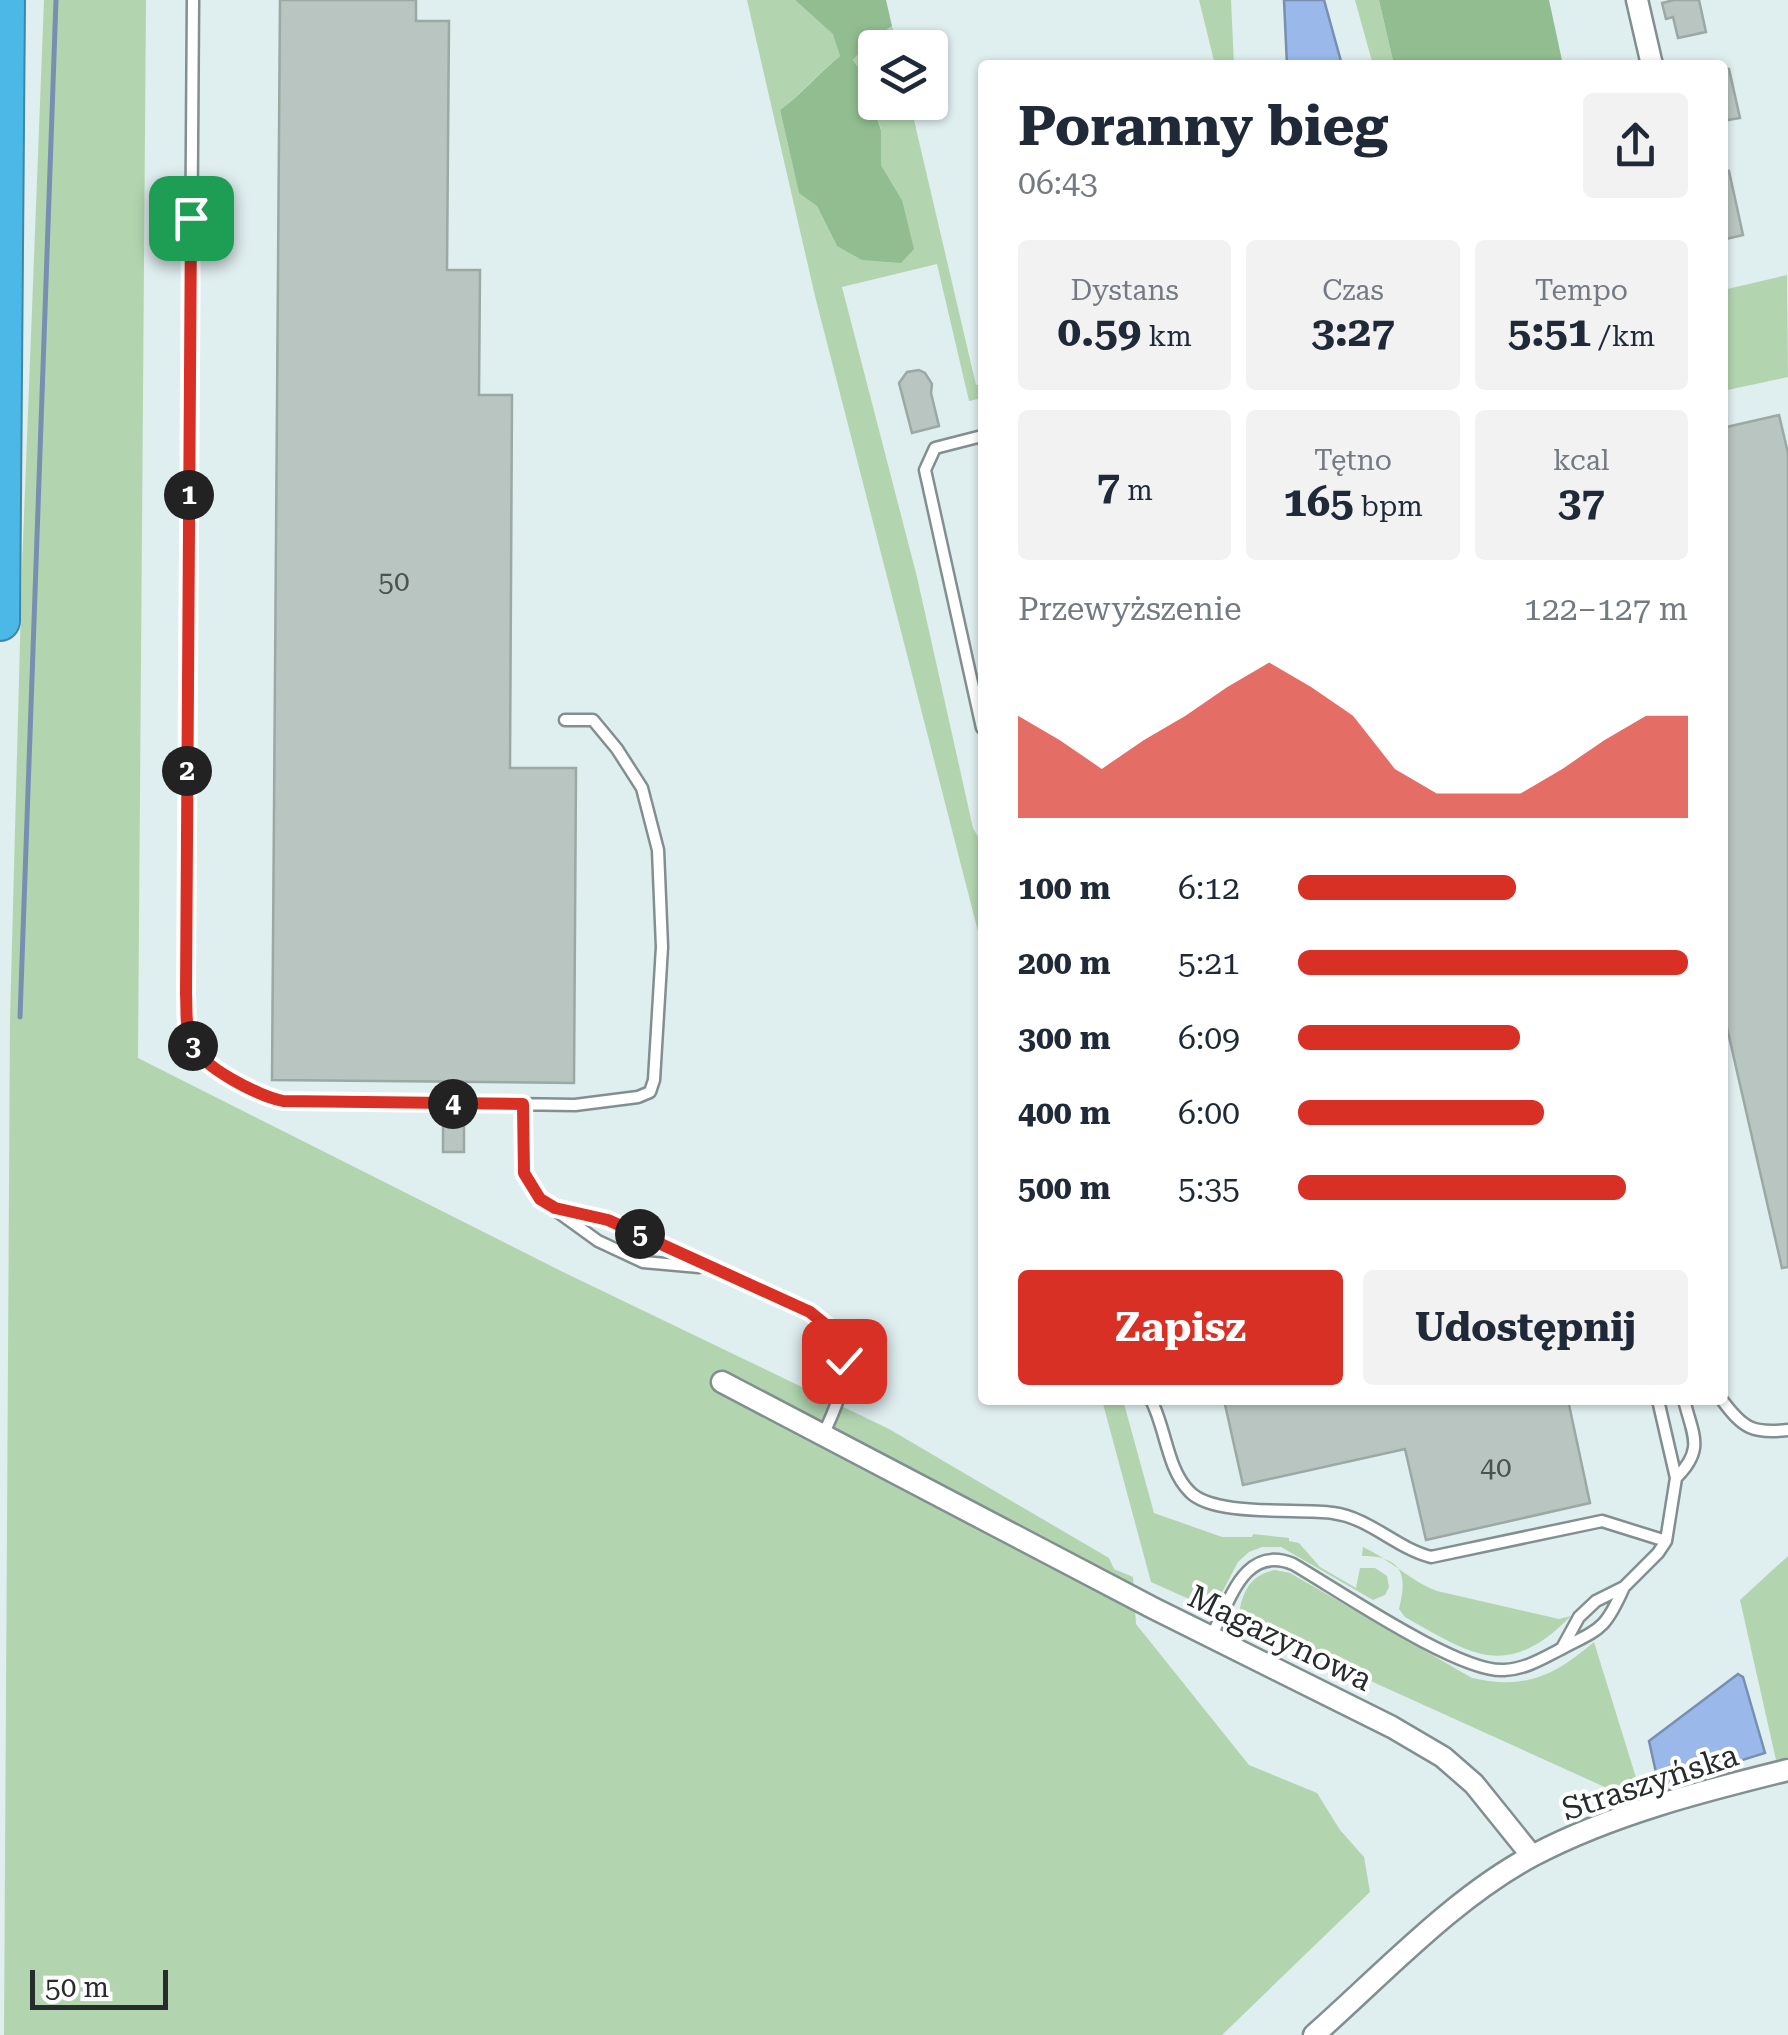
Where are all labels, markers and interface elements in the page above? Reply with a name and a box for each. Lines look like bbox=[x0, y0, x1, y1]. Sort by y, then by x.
map controls bbox=[858, 30, 948, 120]
button: layers bbox=[858, 30, 948, 120]
button: share bbox=[1583, 93, 1688, 198]
text: Poranny bieg bbox=[1018, 94, 1388, 158]
text: 06:43 bbox=[1018, 164, 1098, 202]
pin bbox=[149, 176, 234, 261]
icon: arrive bbox=[164, 191, 219, 246]
text: Dystans bbox=[1071, 274, 1179, 307]
text: Czas bbox=[1322, 274, 1384, 307]
text: Tempo bbox=[1535, 274, 1628, 307]
text: 0.59 bbox=[1058, 307, 1141, 356]
text: 3:27 bbox=[1311, 307, 1395, 356]
text: 5:51 bbox=[1508, 307, 1591, 356]
text: km bbox=[1141, 320, 1192, 353]
text: /km bbox=[1591, 320, 1655, 353]
text: Tętno bbox=[1314, 444, 1392, 477]
text: kcal bbox=[1553, 444, 1610, 477]
text: 7 bbox=[1097, 461, 1120, 510]
pin: 1 bbox=[164, 470, 214, 520]
text: m bbox=[1120, 474, 1153, 507]
text: 165 bbox=[1283, 477, 1354, 526]
text: 37 bbox=[1558, 477, 1605, 526]
text: 1 bbox=[181, 478, 197, 511]
text: bpm bbox=[1354, 490, 1423, 523]
house number: 50 bbox=[378, 565, 410, 598]
text: Przewyższenie bbox=[1018, 590, 1242, 628]
text: 122–127 m bbox=[1524, 590, 1688, 628]
pin: 2 bbox=[162, 746, 212, 796]
text: 2 bbox=[179, 754, 195, 787]
text: 100 m bbox=[1018, 869, 1111, 907]
text: 6:12 bbox=[1178, 869, 1240, 907]
text: 200 m bbox=[1018, 944, 1111, 982]
text: 5:21 bbox=[1178, 944, 1240, 982]
text: 300 m bbox=[1018, 1019, 1111, 1057]
text: 6:09 bbox=[1178, 1019, 1240, 1057]
pin: 3 bbox=[168, 1021, 218, 1071]
text: 3 bbox=[185, 1029, 201, 1062]
pin: 4 bbox=[428, 1079, 478, 1129]
text: 4 bbox=[445, 1087, 461, 1120]
text: 400 m bbox=[1018, 1094, 1111, 1132]
text: 6:00 bbox=[1178, 1094, 1240, 1132]
text: 500 m bbox=[1018, 1169, 1111, 1207]
text: 5:35 bbox=[1178, 1169, 1240, 1207]
pin: 5 bbox=[615, 1209, 665, 1259]
text: 5 bbox=[632, 1217, 648, 1250]
button: Zapisz bbox=[1018, 1270, 1343, 1385]
button: Udostępnij bbox=[1363, 1270, 1688, 1385]
pin bbox=[802, 1319, 887, 1404]
icon: check bbox=[817, 1334, 872, 1389]
house number: 40 bbox=[1480, 1451, 1512, 1484]
street label: Magazynowa bbox=[1182, 1577, 1378, 1699]
street label: Straszyńska bbox=[1557, 1736, 1743, 1828]
scale bar bbox=[30, 1965, 168, 2010]
text: 50 m bbox=[45, 1971, 109, 2004]

